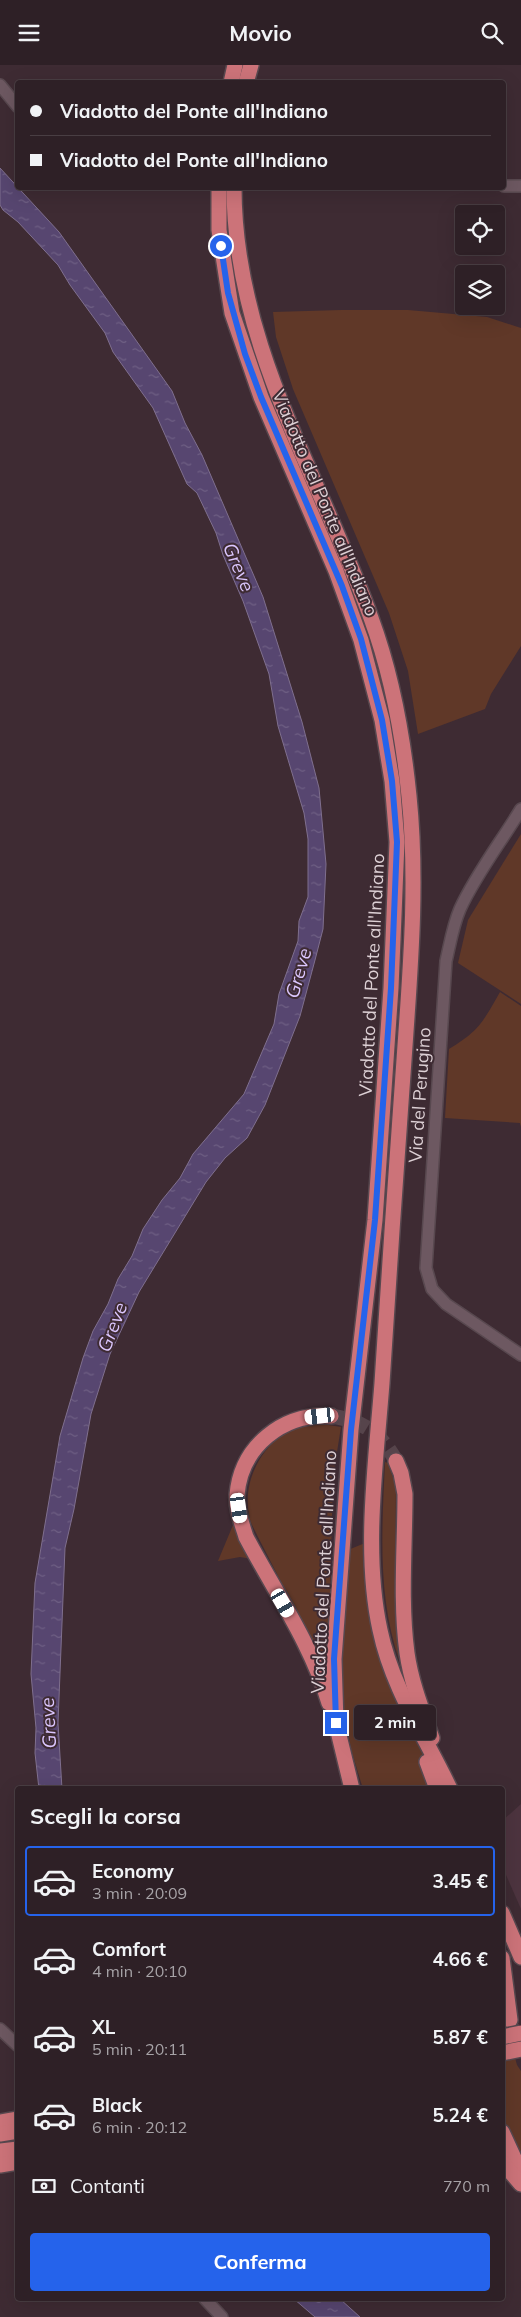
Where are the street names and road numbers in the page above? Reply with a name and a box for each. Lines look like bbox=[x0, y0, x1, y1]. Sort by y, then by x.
street label: Viadotto del Ponte all'Indiano bbox=[267, 386, 384, 619]
street label: Viadotto del Ponte all'Indiano bbox=[354, 853, 389, 1097]
street label: Via del Perugino bbox=[403, 1026, 436, 1164]
street label: Viadotto del Ponte all'Indiano bbox=[306, 1450, 341, 1694]

